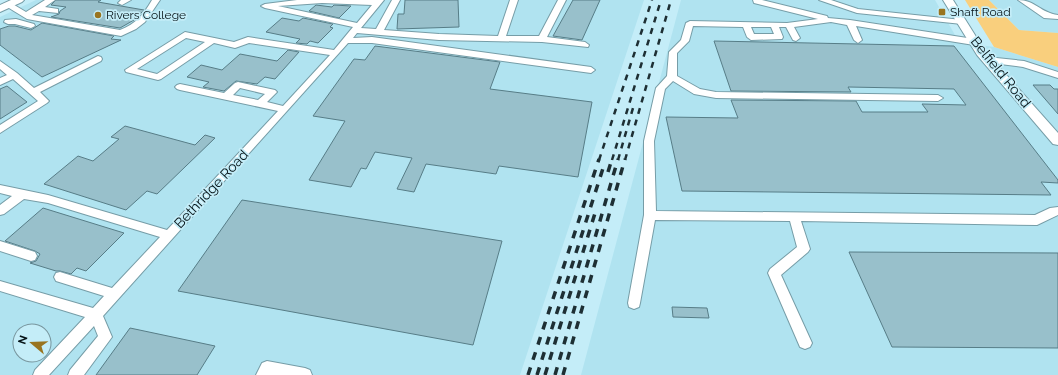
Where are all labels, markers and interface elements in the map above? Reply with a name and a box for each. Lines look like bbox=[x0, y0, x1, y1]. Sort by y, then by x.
place label: Shaft Road bbox=[950, 5, 1011, 19]
marker: Shaft Road bbox=[937, 7, 947, 17]
place label: Rivers College bbox=[106, 8, 186, 22]
marker: Rivers College bbox=[93, 10, 103, 20]
street label: Belfield Road bbox=[968, 33, 1034, 111]
street label: Bethridge Road bbox=[171, 147, 251, 231]
north arrow bbox=[12, 323, 52, 363]
text: N bbox=[16, 334, 31, 346]

